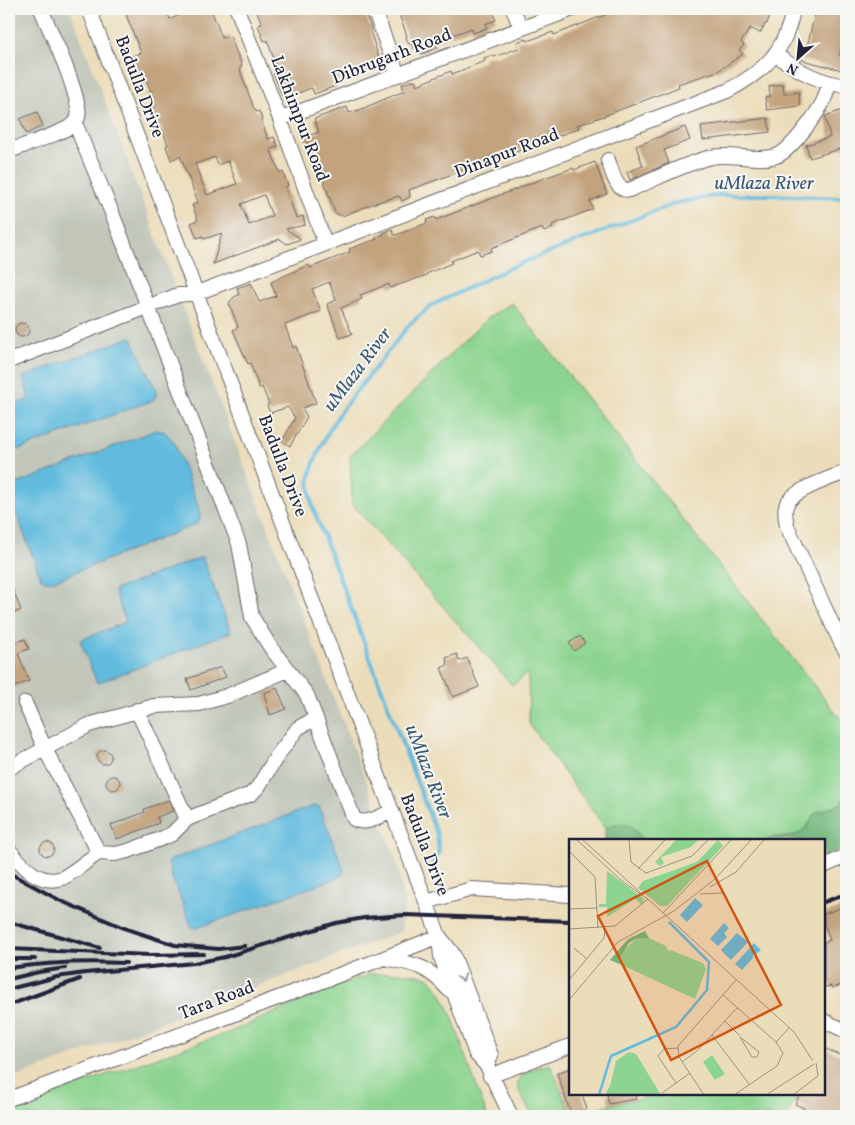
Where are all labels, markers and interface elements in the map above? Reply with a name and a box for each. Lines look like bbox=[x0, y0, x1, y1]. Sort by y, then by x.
street label: Dibrugarh Road bbox=[328, 23, 456, 91]
street label: Badulla Drive bbox=[108, 32, 170, 142]
north arrow bbox=[772, 32, 822, 82]
street label: Lakhimpur Road bbox=[263, 52, 335, 186]
text: N bbox=[784, 57, 802, 79]
street label: Dinapur Road bbox=[451, 123, 563, 185]
water label: uMlaza River bbox=[714, 171, 815, 197]
water label: uMlaza River bbox=[318, 322, 399, 418]
street label: Badulla Drive bbox=[251, 411, 313, 521]
water label: uMlaza River bbox=[398, 721, 458, 824]
street label: Badulla Drive bbox=[393, 790, 455, 900]
inset map bbox=[569, 839, 825, 1095]
one-way arrow bbox=[456, 973, 466, 982]
street label: Tara Road bbox=[176, 975, 258, 1027]

